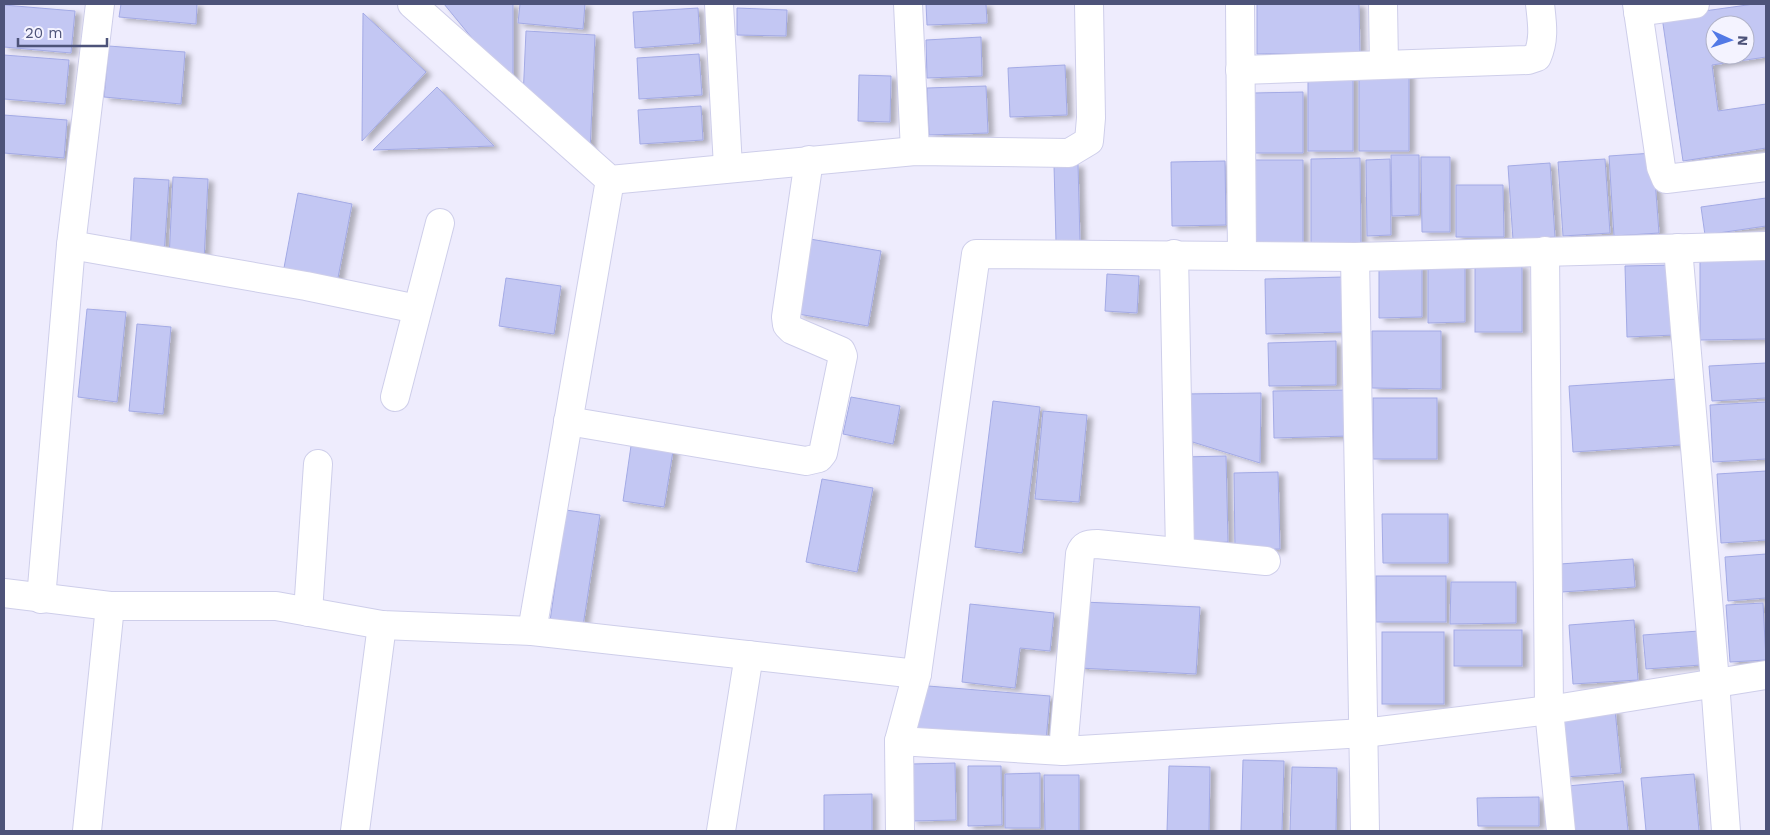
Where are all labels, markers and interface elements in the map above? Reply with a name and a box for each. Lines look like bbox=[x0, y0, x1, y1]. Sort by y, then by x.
scale bar bbox=[18, 15, 106, 47]
north arrow bbox=[1705, 15, 1755, 65]
text: 20 m bbox=[25, 24, 63, 42]
text: N bbox=[1735, 35, 1751, 46]

